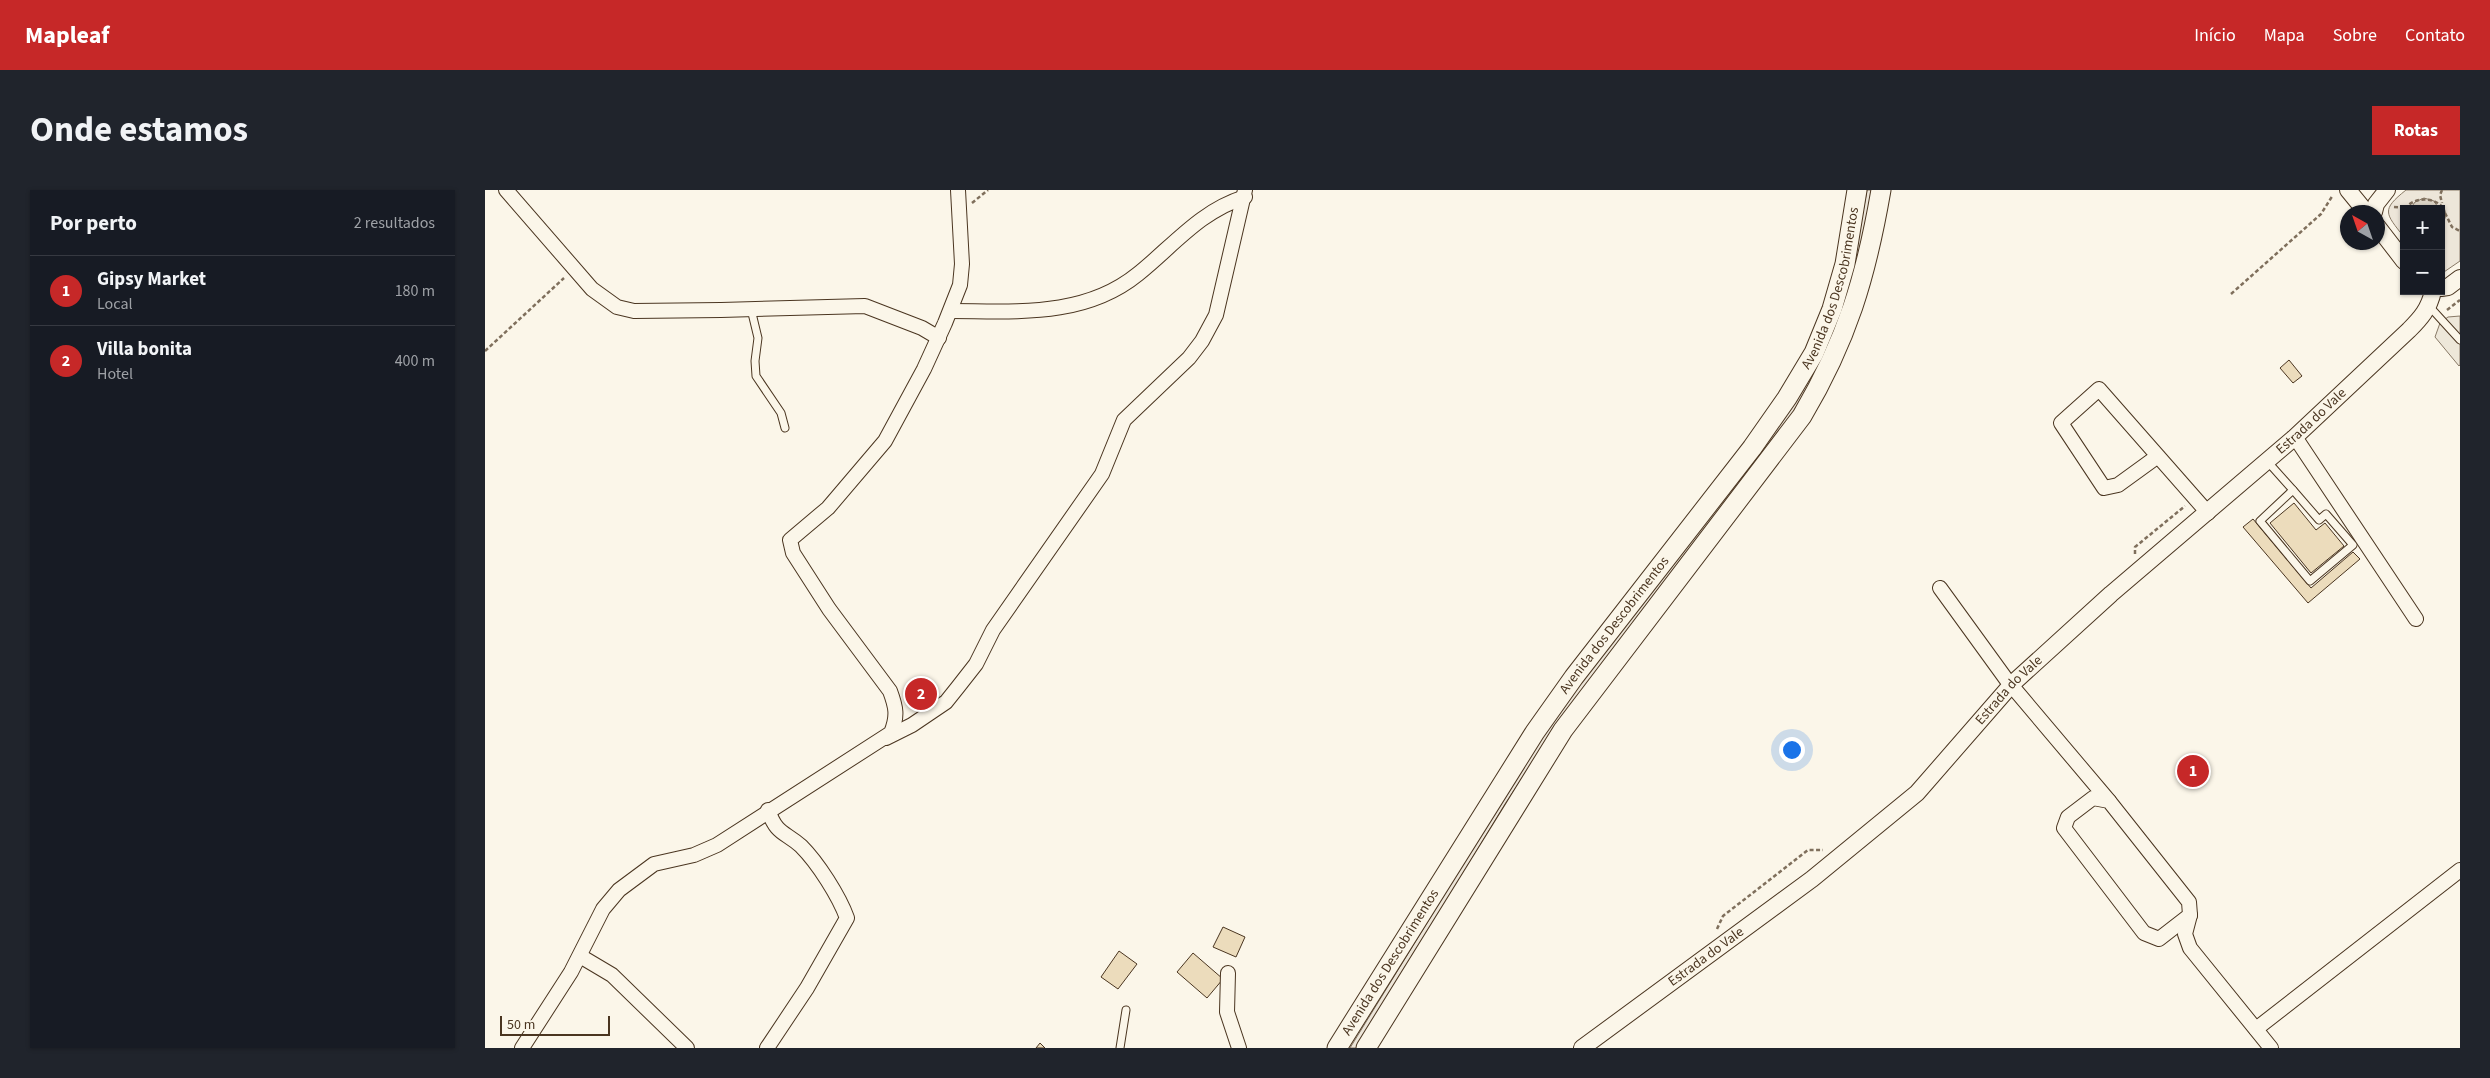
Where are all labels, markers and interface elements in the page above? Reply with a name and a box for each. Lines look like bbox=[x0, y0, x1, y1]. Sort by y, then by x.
text: Mapleaf bbox=[25, 18, 110, 53]
text: Início bbox=[2194, 23, 2236, 48]
text: Mapa bbox=[2264, 23, 2305, 48]
text: Sobre bbox=[2333, 23, 2377, 48]
text: Contato bbox=[2405, 23, 2465, 48]
text: Onde estamos bbox=[30, 105, 248, 155]
button: Rotas bbox=[2372, 106, 2460, 155]
north arrow bbox=[2340, 205, 2385, 250]
map controls bbox=[2400, 205, 2445, 295]
button: + bbox=[2400, 205, 2445, 250]
street label: Avenida dos Descobrimentos bbox=[1796, 206, 1864, 373]
text: Por perto bbox=[50, 208, 137, 238]
text: 2 resultados bbox=[354, 212, 435, 234]
button: − bbox=[2400, 250, 2445, 295]
text: Gipsy Market bbox=[97, 266, 206, 293]
text: 1 bbox=[62, 280, 70, 302]
text: 180 m bbox=[395, 280, 435, 302]
text: Local bbox=[97, 293, 133, 315]
text: Villa bonita bbox=[97, 336, 192, 363]
text: 2 bbox=[62, 350, 70, 372]
text: 400 m bbox=[395, 350, 435, 372]
text: Hotel bbox=[97, 363, 133, 385]
street label: Estrada do Vale bbox=[2272, 384, 2351, 459]
street label: Avenida dos Descobrimentos bbox=[1555, 552, 1674, 698]
street label: Estrada do Vale bbox=[1971, 651, 2047, 729]
pin: 2 bbox=[905, 675, 937, 713]
your location bbox=[1779, 737, 1805, 763]
pin: 1 bbox=[2177, 752, 2209, 790]
street label: Avenida dos Descobrimentos bbox=[1337, 885, 1444, 1039]
street label: Estrada do Vale bbox=[1664, 922, 1748, 991]
scale bar bbox=[500, 1013, 610, 1036]
text: 50 m bbox=[507, 1015, 535, 1035]

